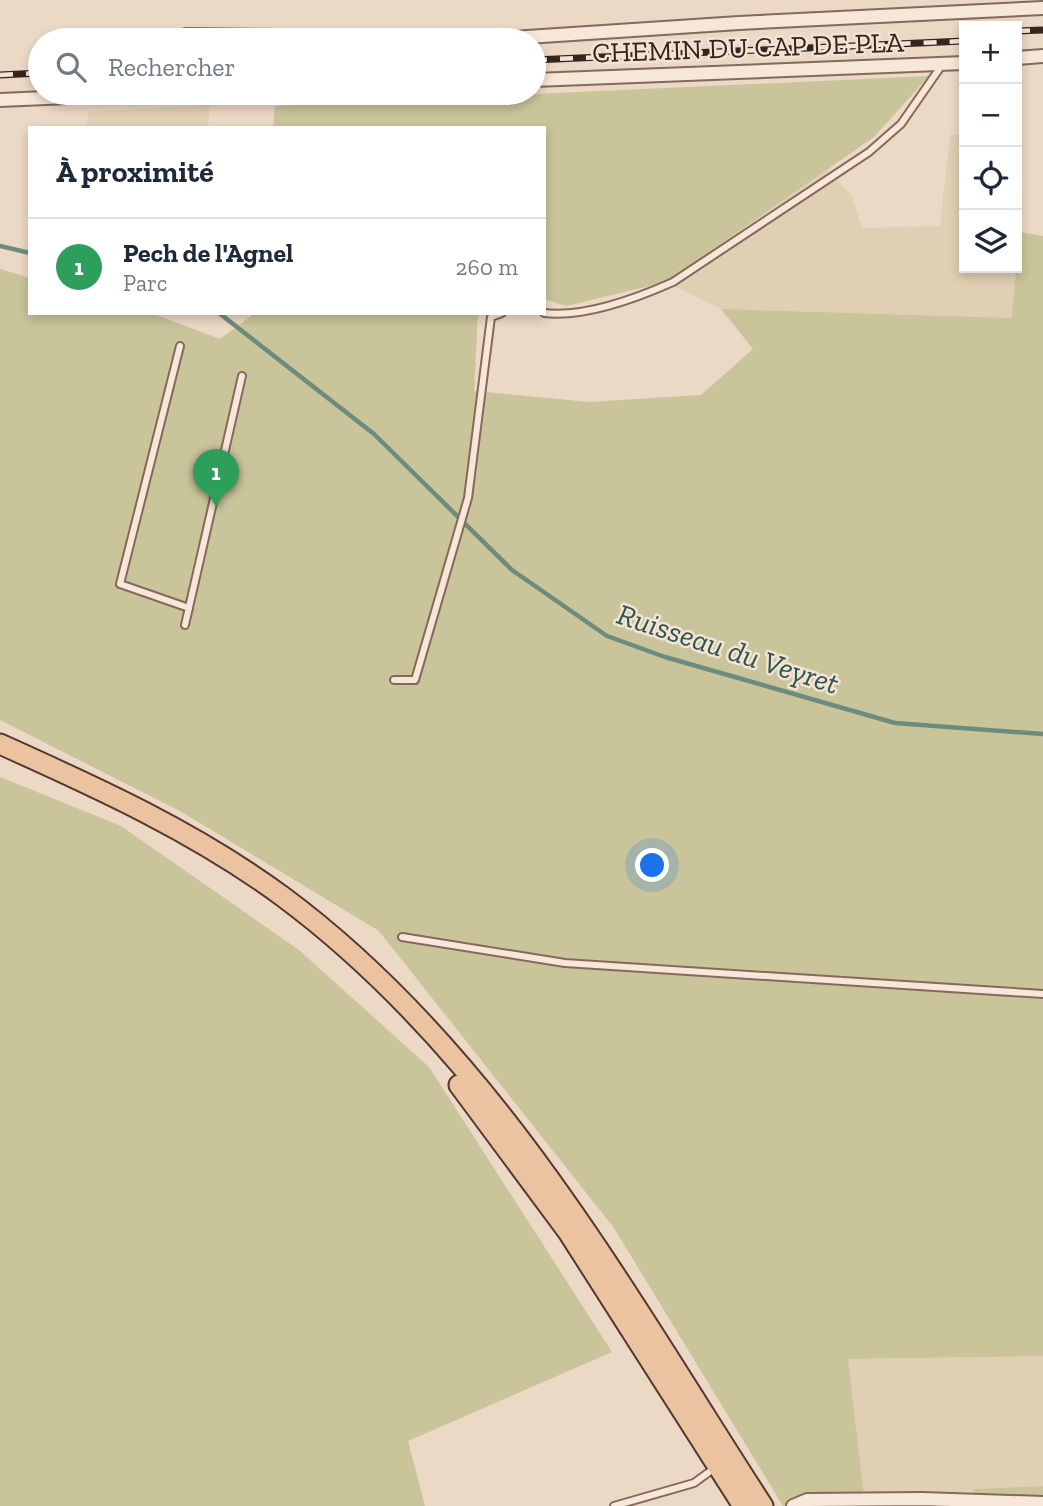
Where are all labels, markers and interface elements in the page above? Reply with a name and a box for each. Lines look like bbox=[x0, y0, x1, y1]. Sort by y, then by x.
map controls bbox=[959, 21, 1022, 273]
button: + bbox=[959, 21, 1022, 84]
street label: CHEMIN DU CAP DE PLA bbox=[592, 26, 905, 69]
search box bbox=[28, 28, 546, 105]
icon: search bbox=[52, 48, 90, 86]
text: Rechercher bbox=[108, 51, 235, 83]
button: − bbox=[959, 84, 1022, 147]
button: locate bbox=[959, 147, 1022, 210]
text: À proximité bbox=[56, 154, 214, 190]
button: layers bbox=[959, 210, 1022, 273]
text: Pech de l'Agnel bbox=[123, 237, 293, 269]
text: 1 bbox=[74, 253, 84, 281]
text: 260 m bbox=[456, 253, 518, 281]
text: Parc bbox=[123, 269, 167, 297]
pin: 1 bbox=[193, 449, 239, 507]
water label: Ruisseau du Veyret bbox=[613, 596, 843, 702]
your location bbox=[635, 848, 669, 882]

